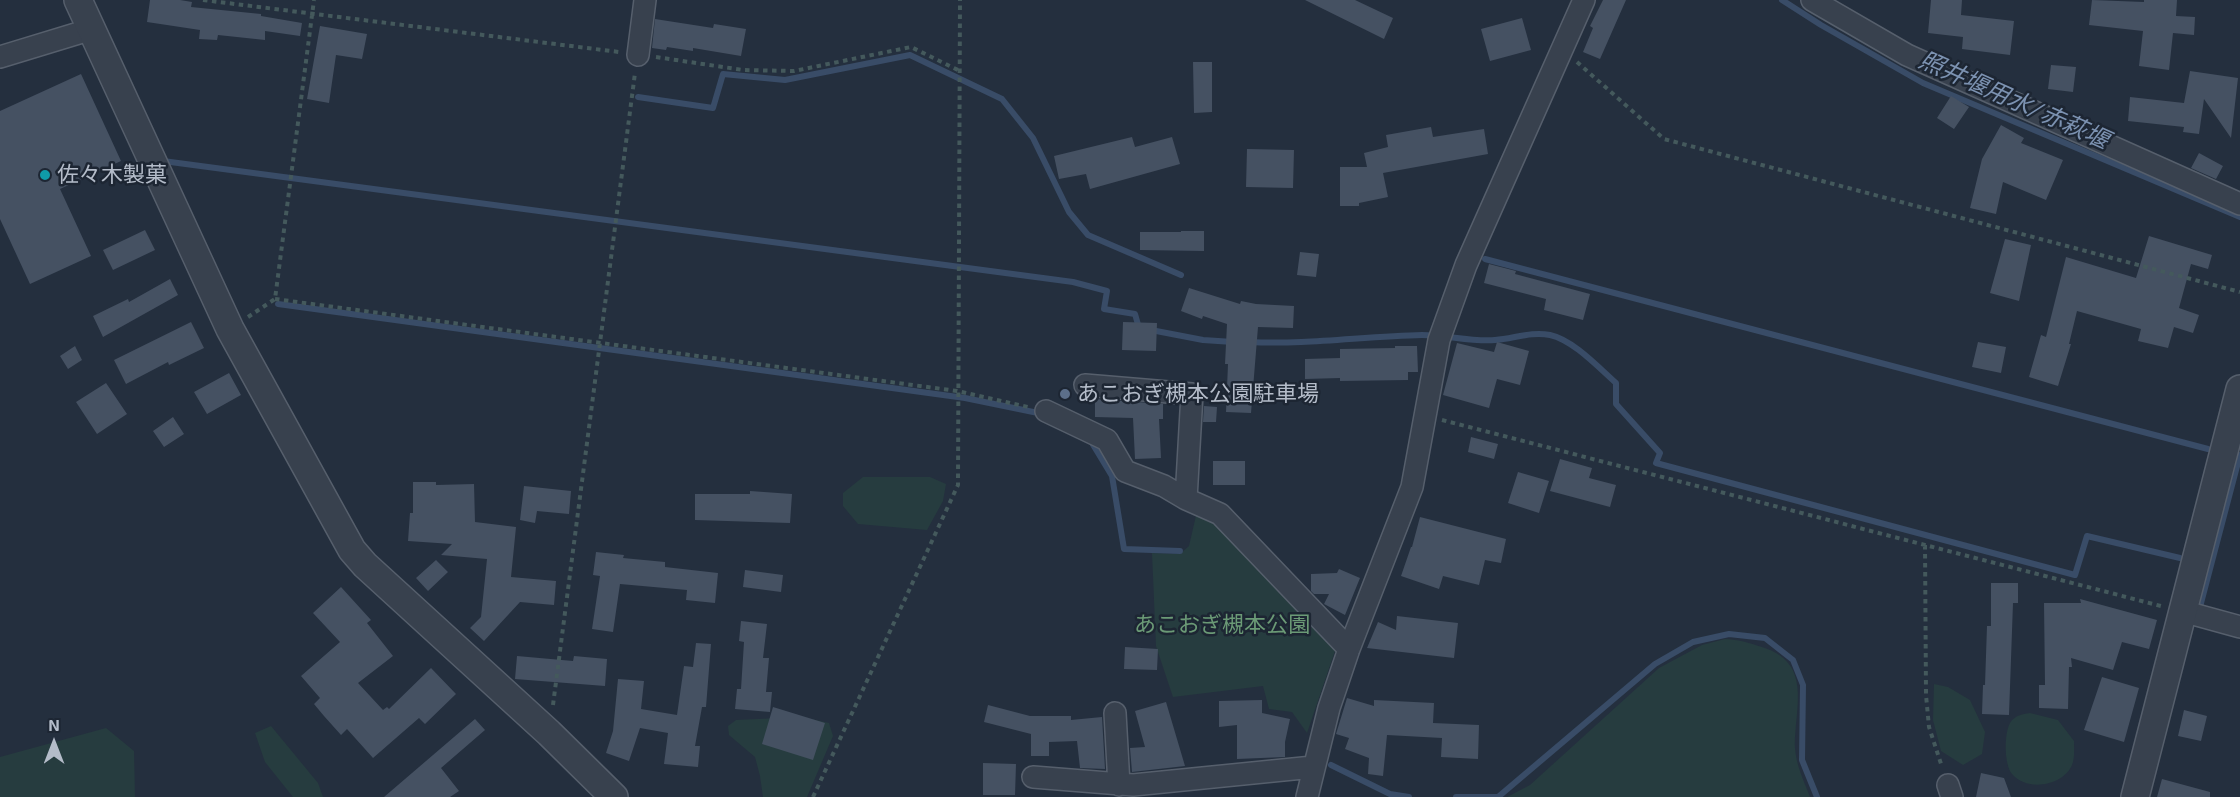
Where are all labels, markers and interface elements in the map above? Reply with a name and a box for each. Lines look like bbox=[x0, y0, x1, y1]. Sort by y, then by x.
water label: 照井堰用水/赤萩堰 bbox=[1915, 45, 2113, 155]
place label: 佐々木製菓 bbox=[57, 162, 167, 188]
marker: 佐々木製菓 bbox=[38, 168, 52, 182]
place label: あこおぎ槻本公園駐車場 bbox=[1077, 381, 1319, 407]
marker: あこおぎ槻本公園駐車場 bbox=[1058, 387, 1072, 401]
park label: あこおぎ槻本公園 bbox=[1134, 612, 1310, 638]
north arrow bbox=[24, 713, 84, 773]
text: N bbox=[48, 715, 60, 734]

